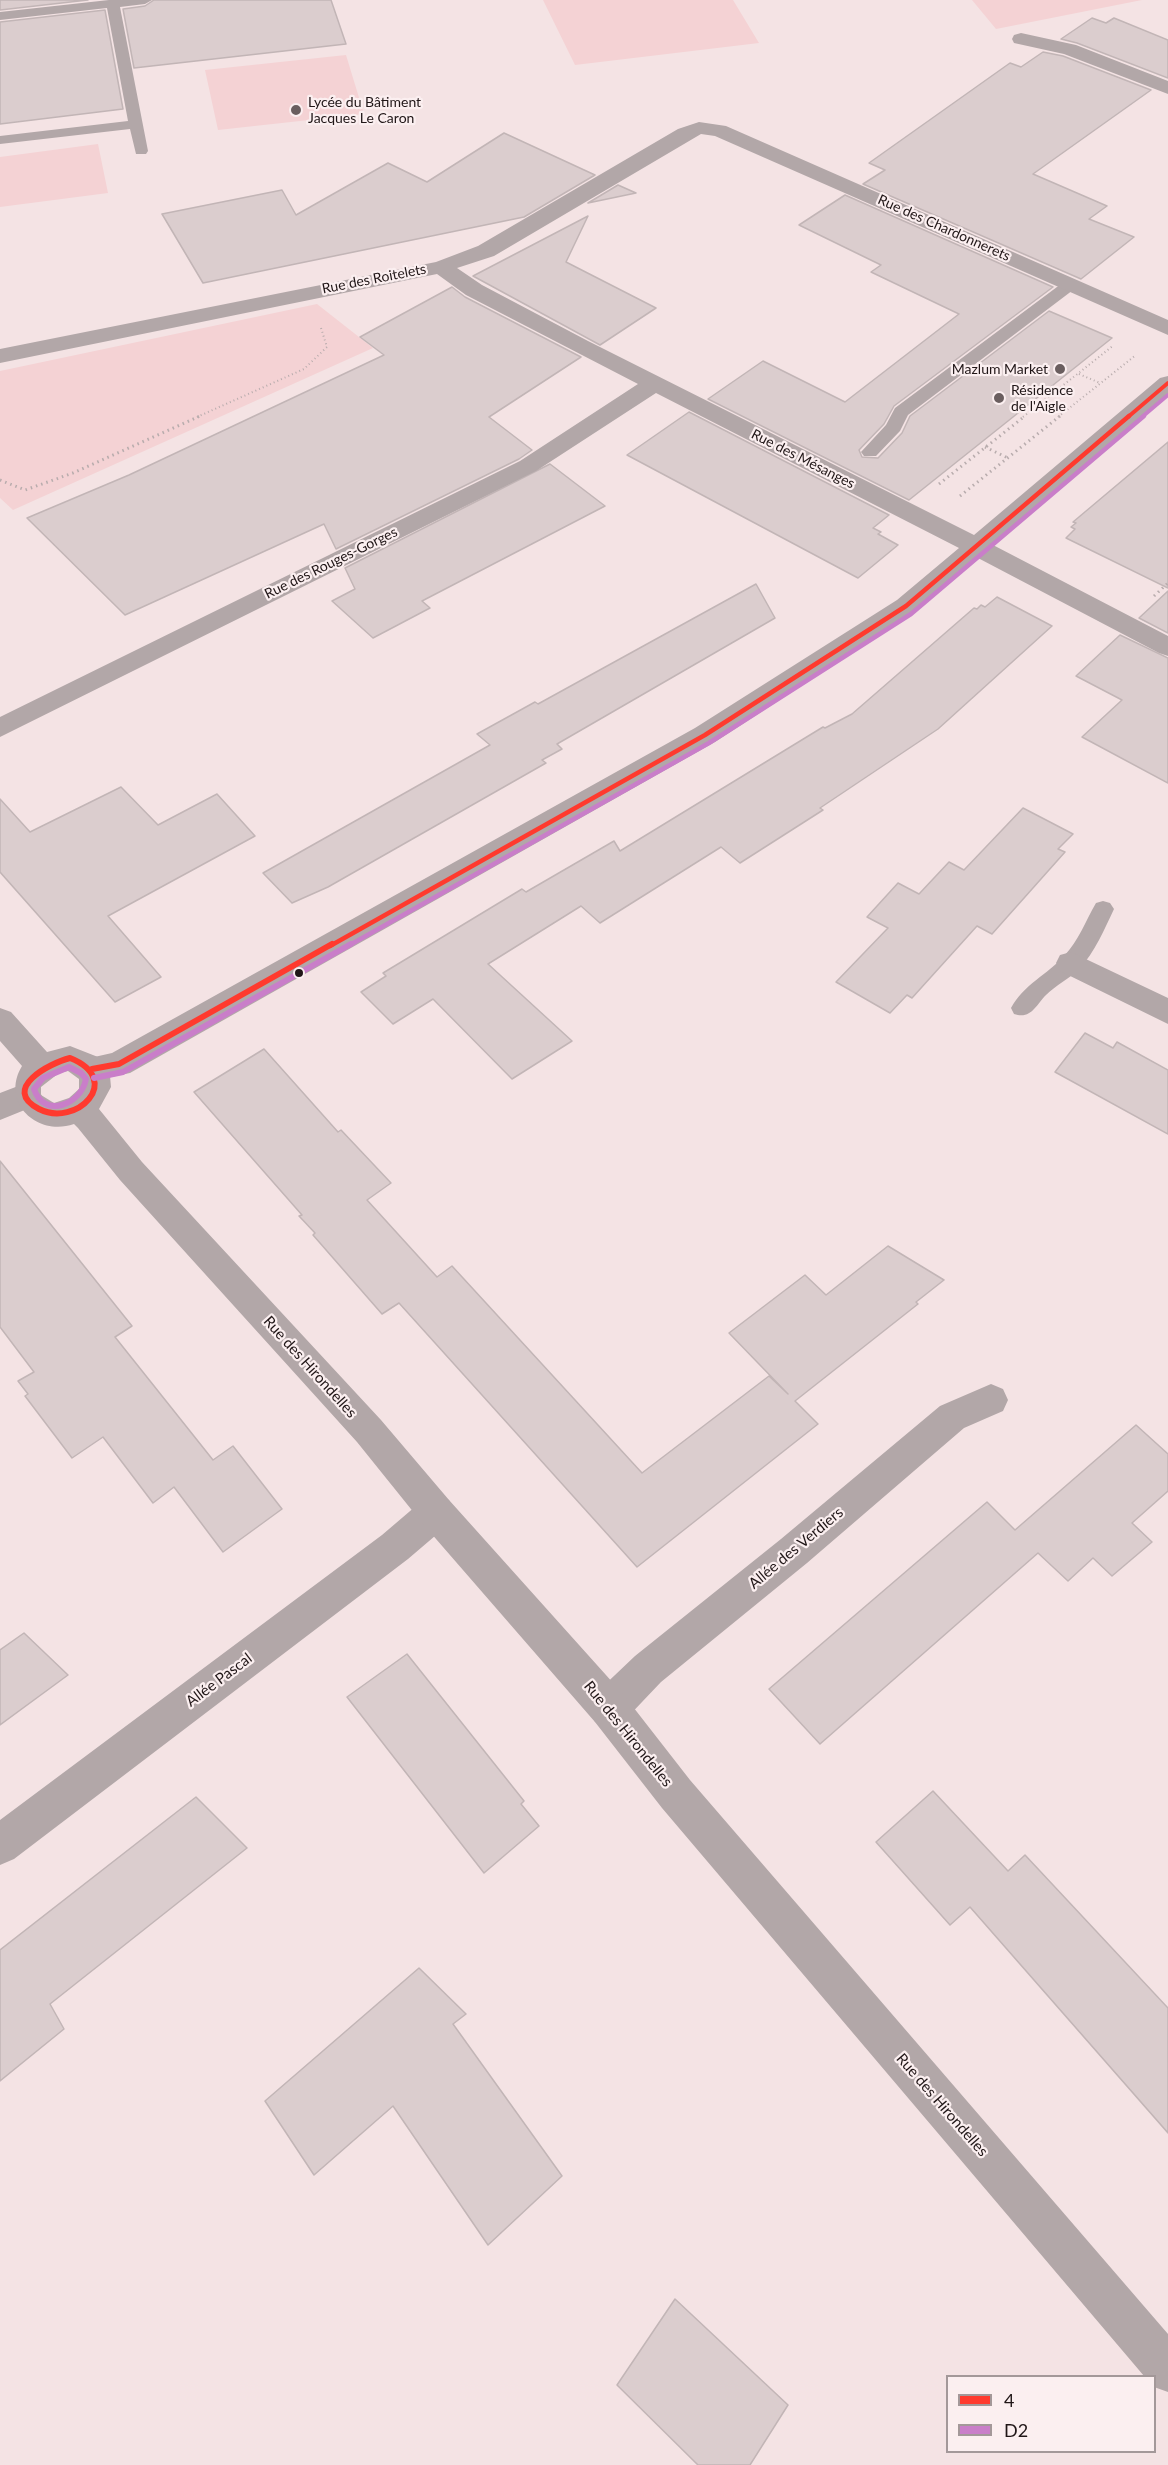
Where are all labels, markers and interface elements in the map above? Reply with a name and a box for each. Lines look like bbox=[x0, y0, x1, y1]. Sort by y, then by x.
place label: Lycée du Bâtiment Jacques Le Caron bbox=[308, 94, 421, 126]
marker: Lycée du Bâtiment Jacques Le Caron bbox=[289, 103, 303, 117]
street label: Rue des Chardonnerets bbox=[875, 191, 1013, 265]
street label: Rue des Roitelets bbox=[320, 261, 428, 297]
place label: Mazlum Market bbox=[952, 361, 1048, 377]
marker: Mazlum Market bbox=[1053, 362, 1067, 376]
place label: Résidence de l'Aigle bbox=[1011, 382, 1073, 414]
marker: Résidence de l'Aigle bbox=[992, 391, 1006, 405]
street label: Rue des Mésanges bbox=[749, 426, 857, 492]
street label: Rue des Rouges-Gorges bbox=[262, 524, 400, 602]
unlabelled marker bbox=[293, 967, 305, 979]
street label: Rue des Hirondelles bbox=[260, 1312, 360, 1422]
street label: Allée des Verdiers bbox=[745, 1503, 847, 1593]
street label: Allée Pascal bbox=[183, 1649, 255, 1711]
street label: Rue des Hirondelles bbox=[580, 1678, 676, 1790]
street label: Rue des Hirondelles bbox=[892, 2050, 992, 2160]
legend bbox=[946, 2375, 1156, 2453]
text: 4 bbox=[1004, 2389, 1014, 2411]
text: D2 bbox=[1004, 2419, 1028, 2441]

